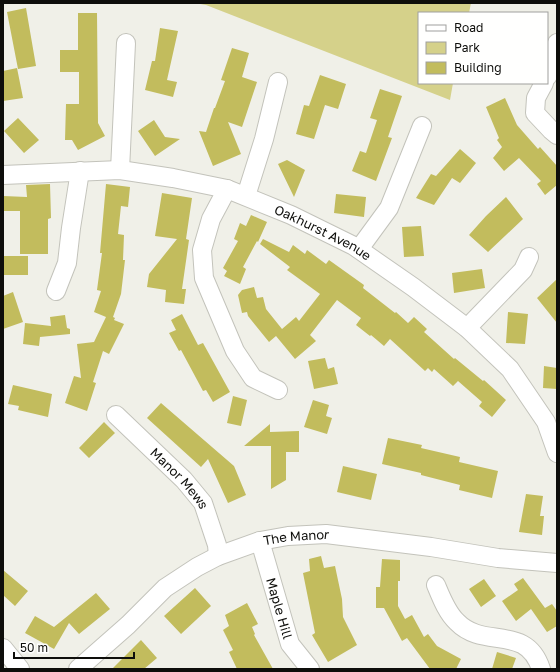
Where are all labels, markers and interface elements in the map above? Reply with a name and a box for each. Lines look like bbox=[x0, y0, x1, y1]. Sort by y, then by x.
legend bbox=[418, 12, 548, 84]
text: Road bbox=[454, 20, 483, 35]
text: Park bbox=[454, 40, 480, 55]
text: Building bbox=[454, 60, 502, 75]
street label: Oakhurst Avenue bbox=[272, 201, 374, 264]
street label: Manor Mews bbox=[147, 444, 212, 511]
street label: The Manor bbox=[262, 526, 330, 548]
street label: Maple Hill bbox=[263, 576, 296, 641]
scale bar bbox=[14, 634, 134, 660]
text: 50 m bbox=[20, 640, 48, 655]

